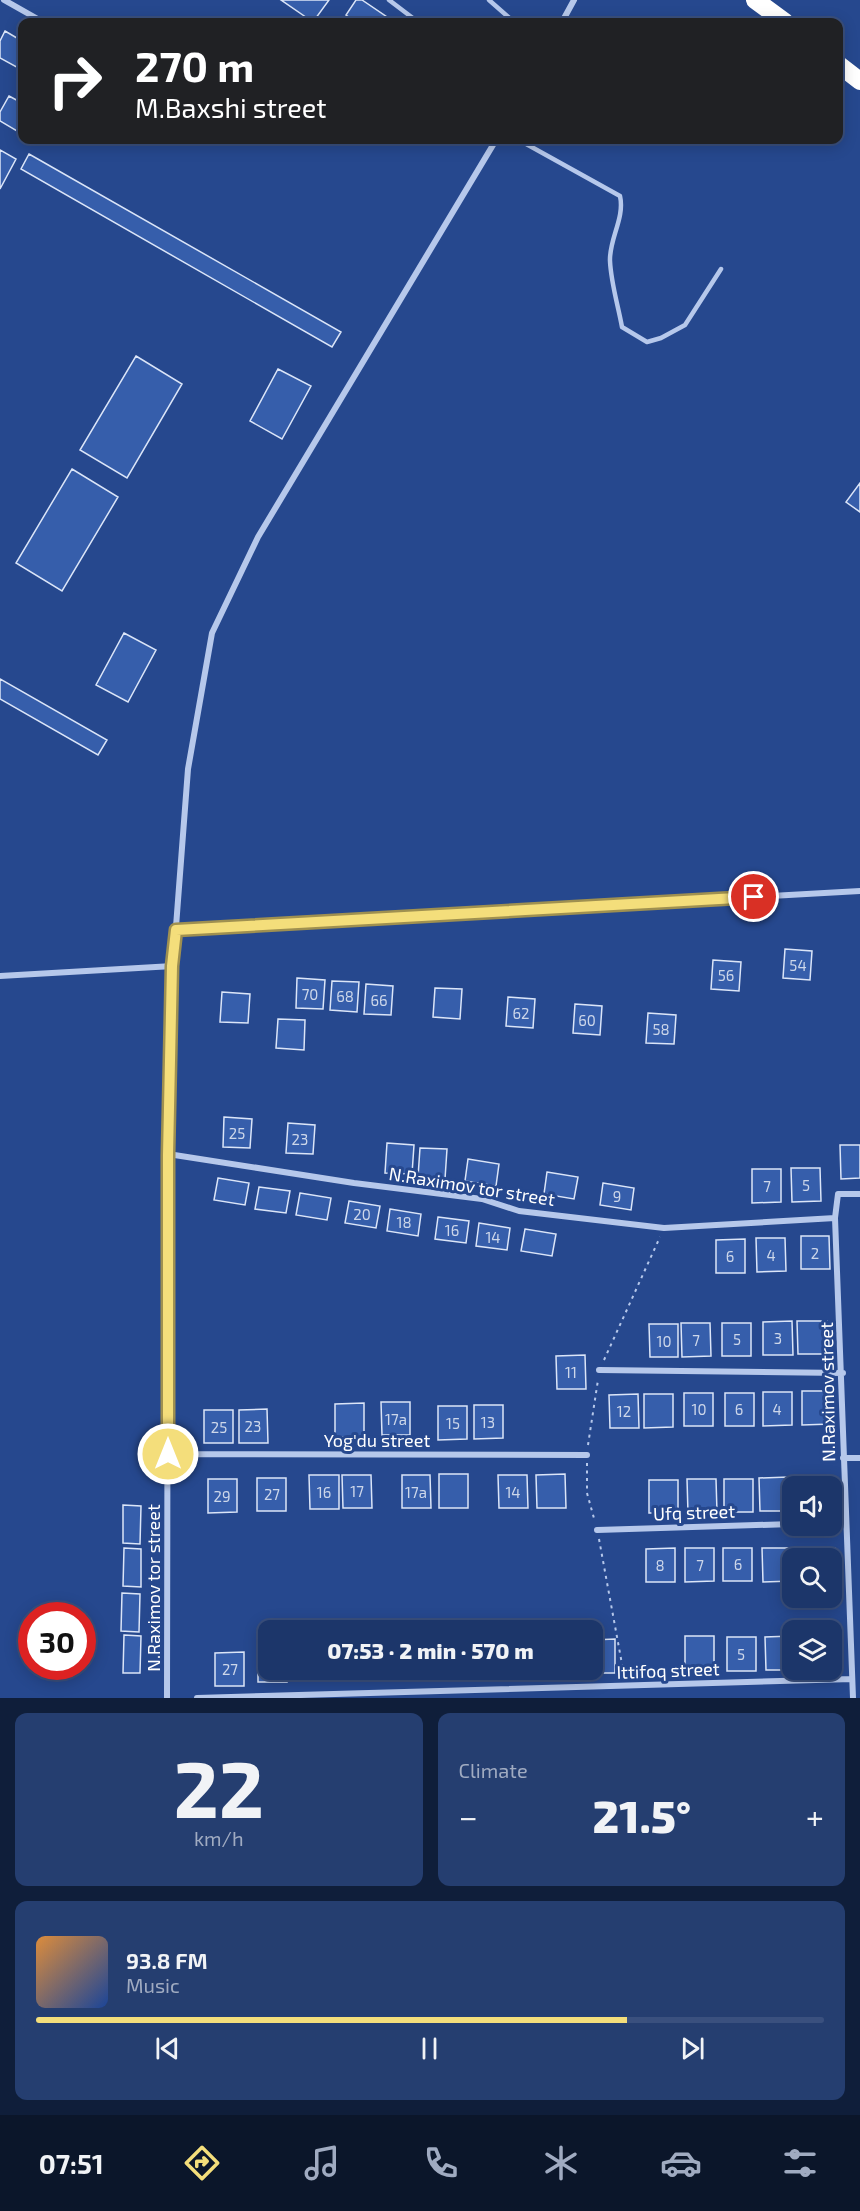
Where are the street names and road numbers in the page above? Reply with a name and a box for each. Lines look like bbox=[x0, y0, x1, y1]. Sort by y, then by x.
street label: N.Raximov tor street bbox=[387, 1162, 557, 1210]
street label: N.Raximov street bbox=[815, 1322, 839, 1462]
street label: Yog'du street bbox=[324, 1429, 430, 1451]
street label: Ufq street bbox=[653, 1500, 736, 1524]
street label: N.Raximov tor street bbox=[142, 1504, 164, 1672]
street label: Ittifoq street bbox=[616, 1657, 720, 1683]

